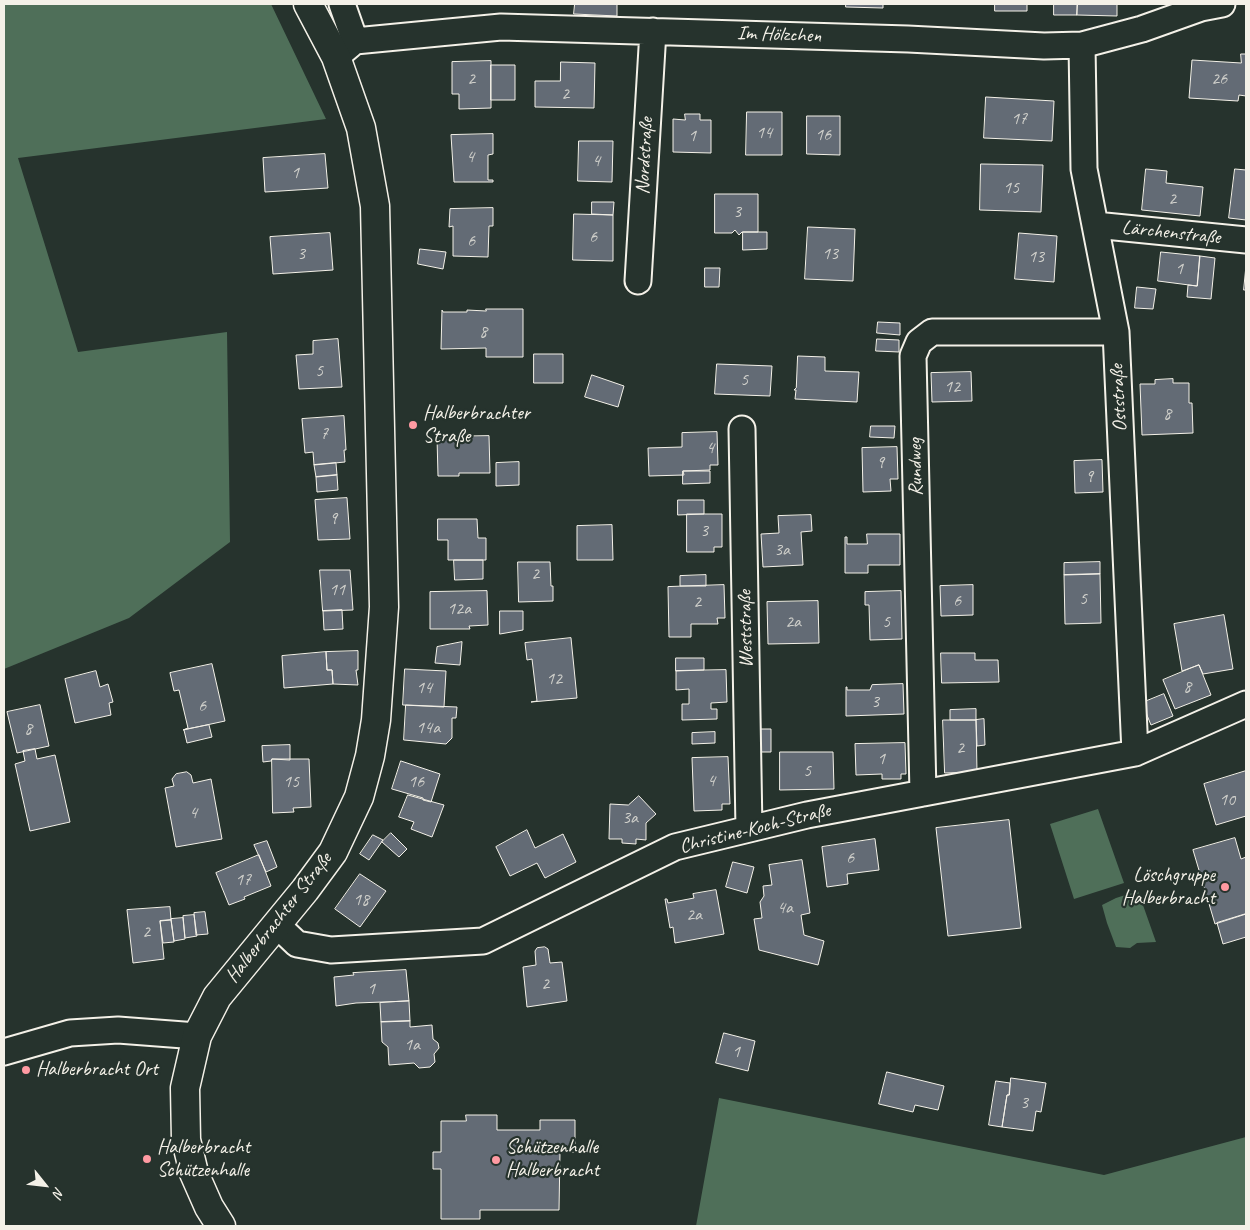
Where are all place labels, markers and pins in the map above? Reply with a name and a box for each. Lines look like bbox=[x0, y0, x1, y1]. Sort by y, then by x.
place label: Halberbrachter Straße bbox=[423, 402, 530, 449]
marker: Halberbrachter Straße bbox=[407, 419, 419, 431]
place label: Löschgruppe Halberbracht bbox=[1122, 864, 1215, 911]
marker: Löschgruppe Halberbracht bbox=[1219, 881, 1231, 893]
place label: Halberbracht Ort bbox=[36, 1058, 158, 1082]
marker: Halberbracht Ort bbox=[20, 1064, 32, 1076]
place label: Halberbracht Schützenhalle bbox=[157, 1136, 250, 1183]
place label: Schützenhalle Halberbracht bbox=[506, 1136, 599, 1183]
marker: Halberbracht Schützenhalle bbox=[141, 1153, 153, 1165]
marker: Schützenhalle Halberbracht bbox=[490, 1154, 502, 1166]

